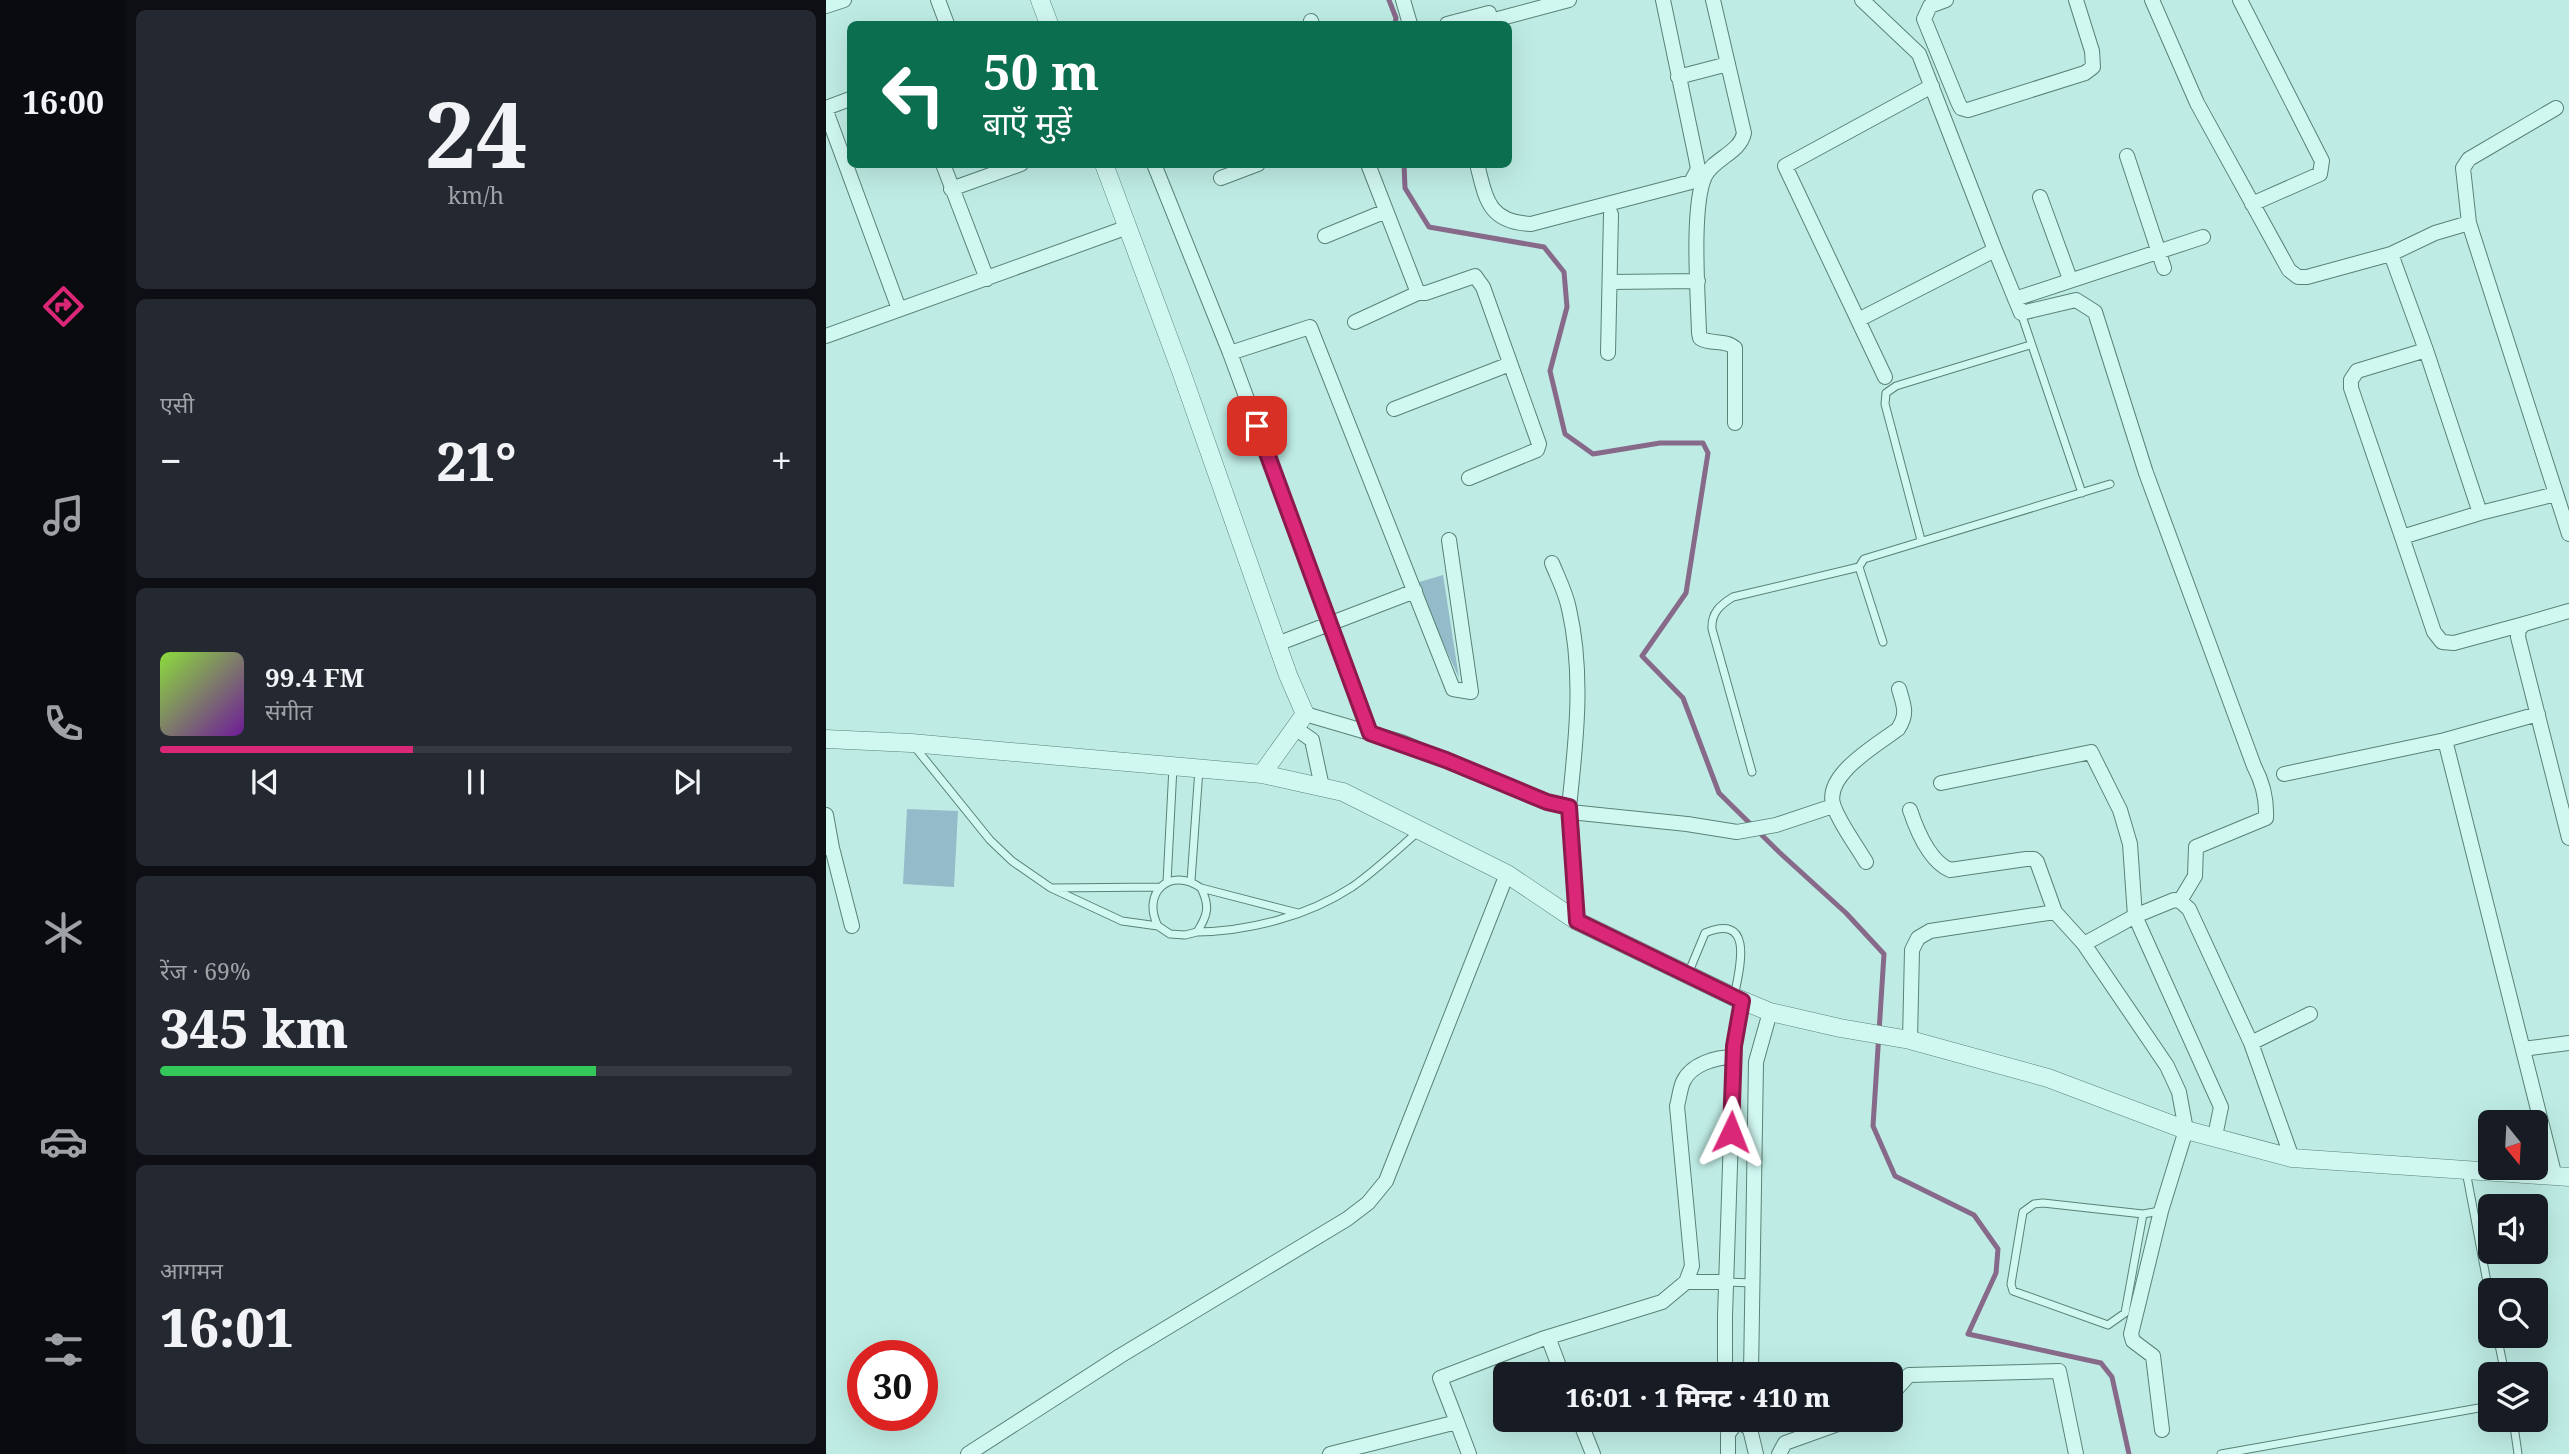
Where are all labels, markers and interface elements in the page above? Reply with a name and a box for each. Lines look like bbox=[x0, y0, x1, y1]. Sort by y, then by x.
text: 50 m bbox=[983, 38, 1099, 104]
icon: left bbox=[868, 49, 959, 140]
text: 24 bbox=[425, 71, 527, 195]
text: 16:00 bbox=[22, 80, 104, 123]
text: बाएँ मुड़ें bbox=[983, 101, 1072, 144]
text: km/h bbox=[448, 179, 504, 211]
icon: directions bbox=[39, 282, 88, 331]
text: एसी bbox=[160, 388, 194, 420]
pin bbox=[1227, 396, 1287, 456]
icon: arrive bbox=[1238, 407, 1276, 445]
text: 21° bbox=[436, 425, 516, 496]
text: − bbox=[160, 434, 182, 486]
text: + bbox=[771, 434, 792, 486]
icon: music bbox=[39, 491, 88, 540]
text: 99.4 FM bbox=[265, 659, 364, 695]
text: संगीत bbox=[265, 695, 313, 727]
icon: phone bbox=[39, 699, 88, 748]
icon: previous bbox=[246, 763, 284, 801]
icon: pause bbox=[457, 763, 495, 801]
icon: next bbox=[668, 763, 706, 801]
icon: climate bbox=[39, 908, 88, 957]
text: रेंज · 69% bbox=[160, 955, 251, 987]
text: 345 km bbox=[160, 992, 348, 1063]
position arrow bbox=[1694, 1095, 1768, 1169]
north arrow bbox=[2478, 1110, 2548, 1180]
map controls bbox=[2478, 1110, 2548, 1432]
icon: car bbox=[39, 1117, 88, 1166]
button: sound bbox=[2478, 1194, 2548, 1264]
text: आगमन bbox=[160, 1254, 223, 1286]
button: search bbox=[2478, 1278, 2548, 1348]
text: 16:01 bbox=[160, 1291, 294, 1362]
icon: filters bbox=[39, 1325, 88, 1374]
speed limit sign: 30 bbox=[847, 1340, 938, 1431]
button: layers bbox=[2478, 1362, 2548, 1432]
text: 16:01 · 1 मिनट · 410 m bbox=[1566, 1379, 1830, 1415]

